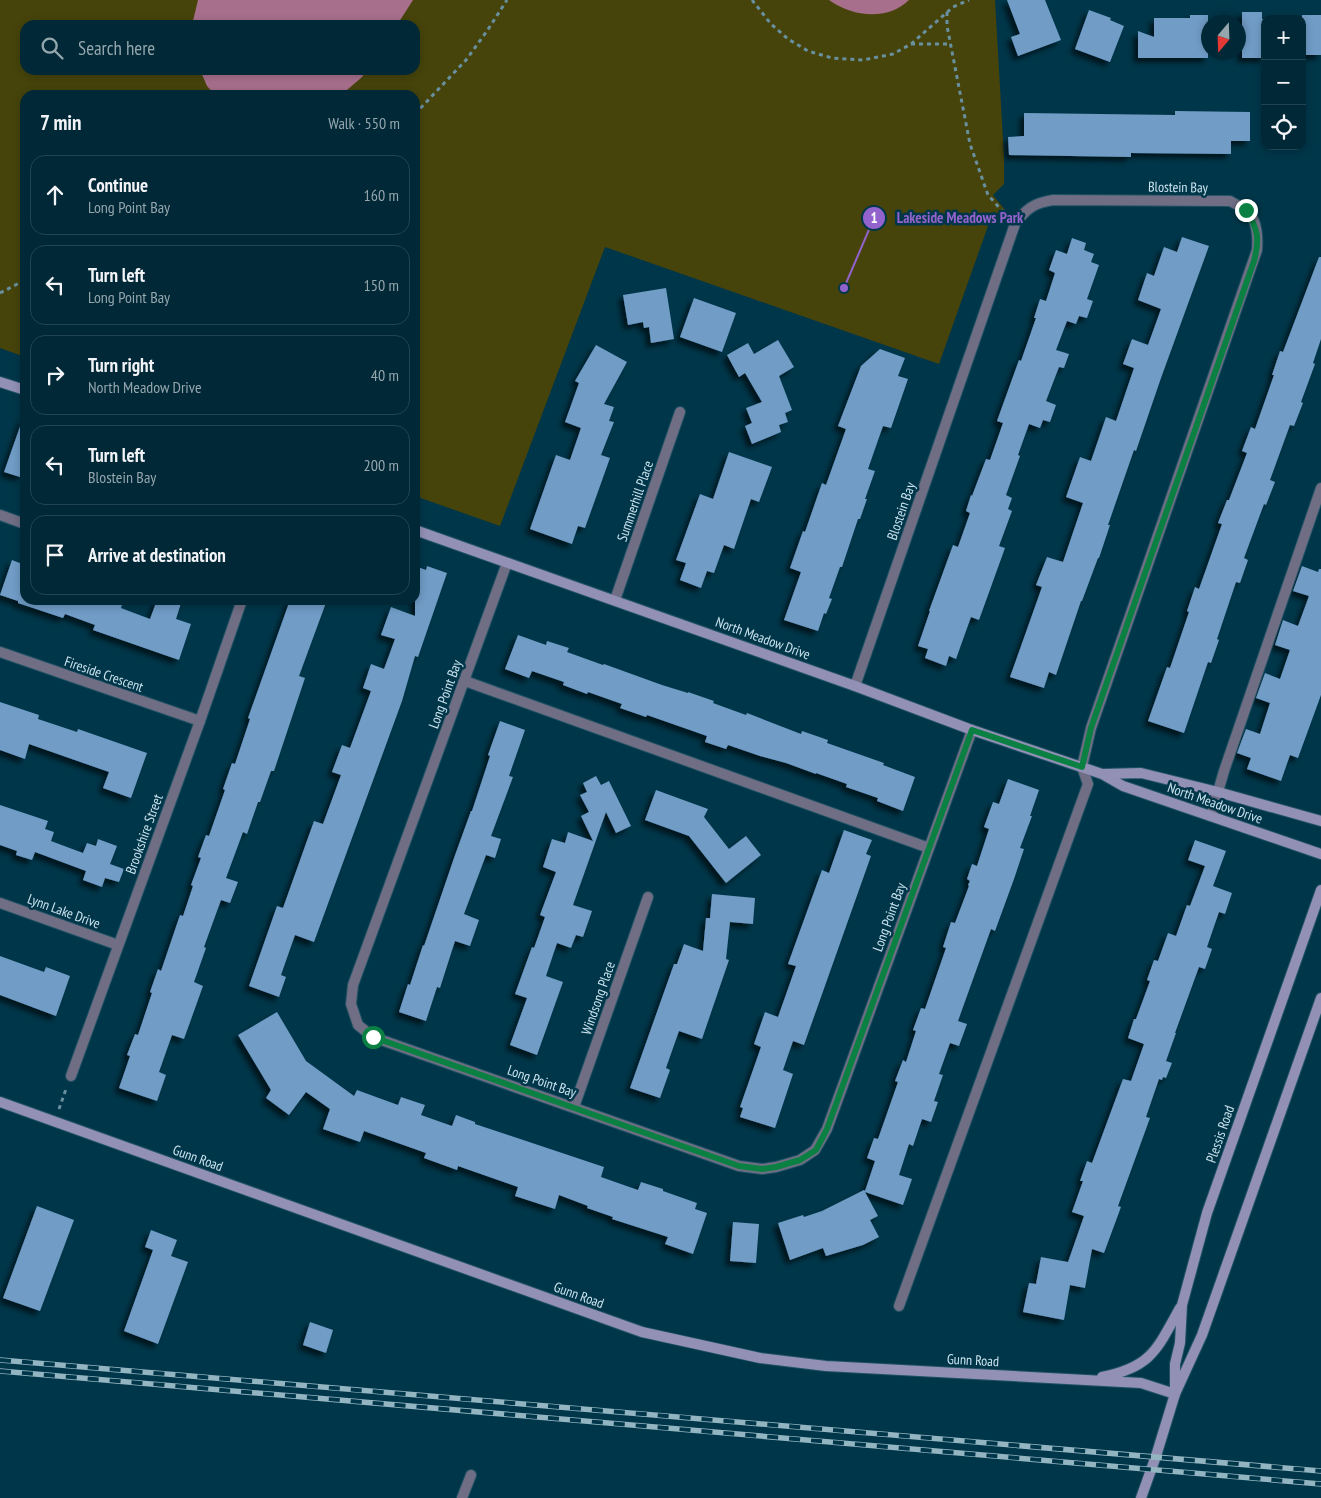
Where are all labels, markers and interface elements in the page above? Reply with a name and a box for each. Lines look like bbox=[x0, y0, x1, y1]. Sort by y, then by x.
north arrow bbox=[1201, 15, 1246, 60]
map controls bbox=[1261, 15, 1306, 150]
button: + bbox=[1261, 15, 1306, 60]
search box bbox=[20, 20, 420, 75]
icon: search bbox=[38, 34, 66, 62]
text: Search here bbox=[78, 36, 155, 60]
button: − bbox=[1261, 60, 1306, 105]
button: locate bbox=[1261, 105, 1306, 150]
text: 7 min bbox=[40, 109, 82, 136]
text: Walk · 550 m bbox=[328, 113, 400, 133]
text: Continue bbox=[88, 173, 148, 197]
street label: Blostein Bay bbox=[1148, 177, 1209, 197]
icon: ahead bbox=[41, 181, 69, 209]
text: 160 m bbox=[364, 185, 399, 205]
text: Long Point Bay bbox=[88, 197, 170, 217]
route end bbox=[1235, 199, 1258, 222]
callout: Lakeside Meadows Park bbox=[862, 203, 1033, 233]
text: 1 bbox=[870, 208, 878, 227]
text: Lakeside Meadows Park bbox=[897, 208, 1024, 227]
text: Turn left bbox=[88, 263, 145, 287]
icon: left bbox=[41, 271, 69, 299]
text: 150 m bbox=[364, 275, 399, 295]
text: Long Point Bay bbox=[88, 287, 170, 307]
text: Turn right bbox=[88, 353, 154, 377]
icon: right bbox=[41, 361, 69, 389]
text: 40 m bbox=[371, 365, 399, 385]
text: North Meadow Drive bbox=[88, 377, 202, 397]
text: Turn left bbox=[88, 443, 145, 467]
icon: left bbox=[41, 451, 69, 479]
text: 200 m bbox=[364, 455, 399, 475]
street label: Summerhill Place bbox=[613, 458, 657, 544]
text: Blostein Bay bbox=[88, 467, 156, 487]
street label: Blostein Bay bbox=[883, 479, 919, 542]
icon: arrive bbox=[41, 541, 69, 569]
text: Arrive at destination bbox=[88, 543, 226, 567]
street label: North Meadow Drive bbox=[713, 613, 813, 664]
street label: Fireside Crescent bbox=[62, 652, 146, 696]
street label: Long Point Bay bbox=[424, 656, 466, 731]
street label: North Meadow Drive bbox=[1165, 778, 1265, 828]
street label: Brookshire Street bbox=[121, 792, 167, 876]
street label: Long Point Bay bbox=[868, 879, 910, 954]
street label: Lynn Lake Drive bbox=[25, 890, 103, 933]
street label: Windsong Place bbox=[577, 959, 619, 1037]
route start bbox=[362, 1026, 385, 1049]
street label: Long Point Bay bbox=[505, 1061, 580, 1101]
street label: Plessis Road bbox=[1202, 1103, 1238, 1165]
street label: Gunn Road bbox=[170, 1141, 226, 1175]
street label: Gunn Road bbox=[551, 1278, 607, 1312]
street label: Gunn Road bbox=[947, 1350, 999, 1370]

